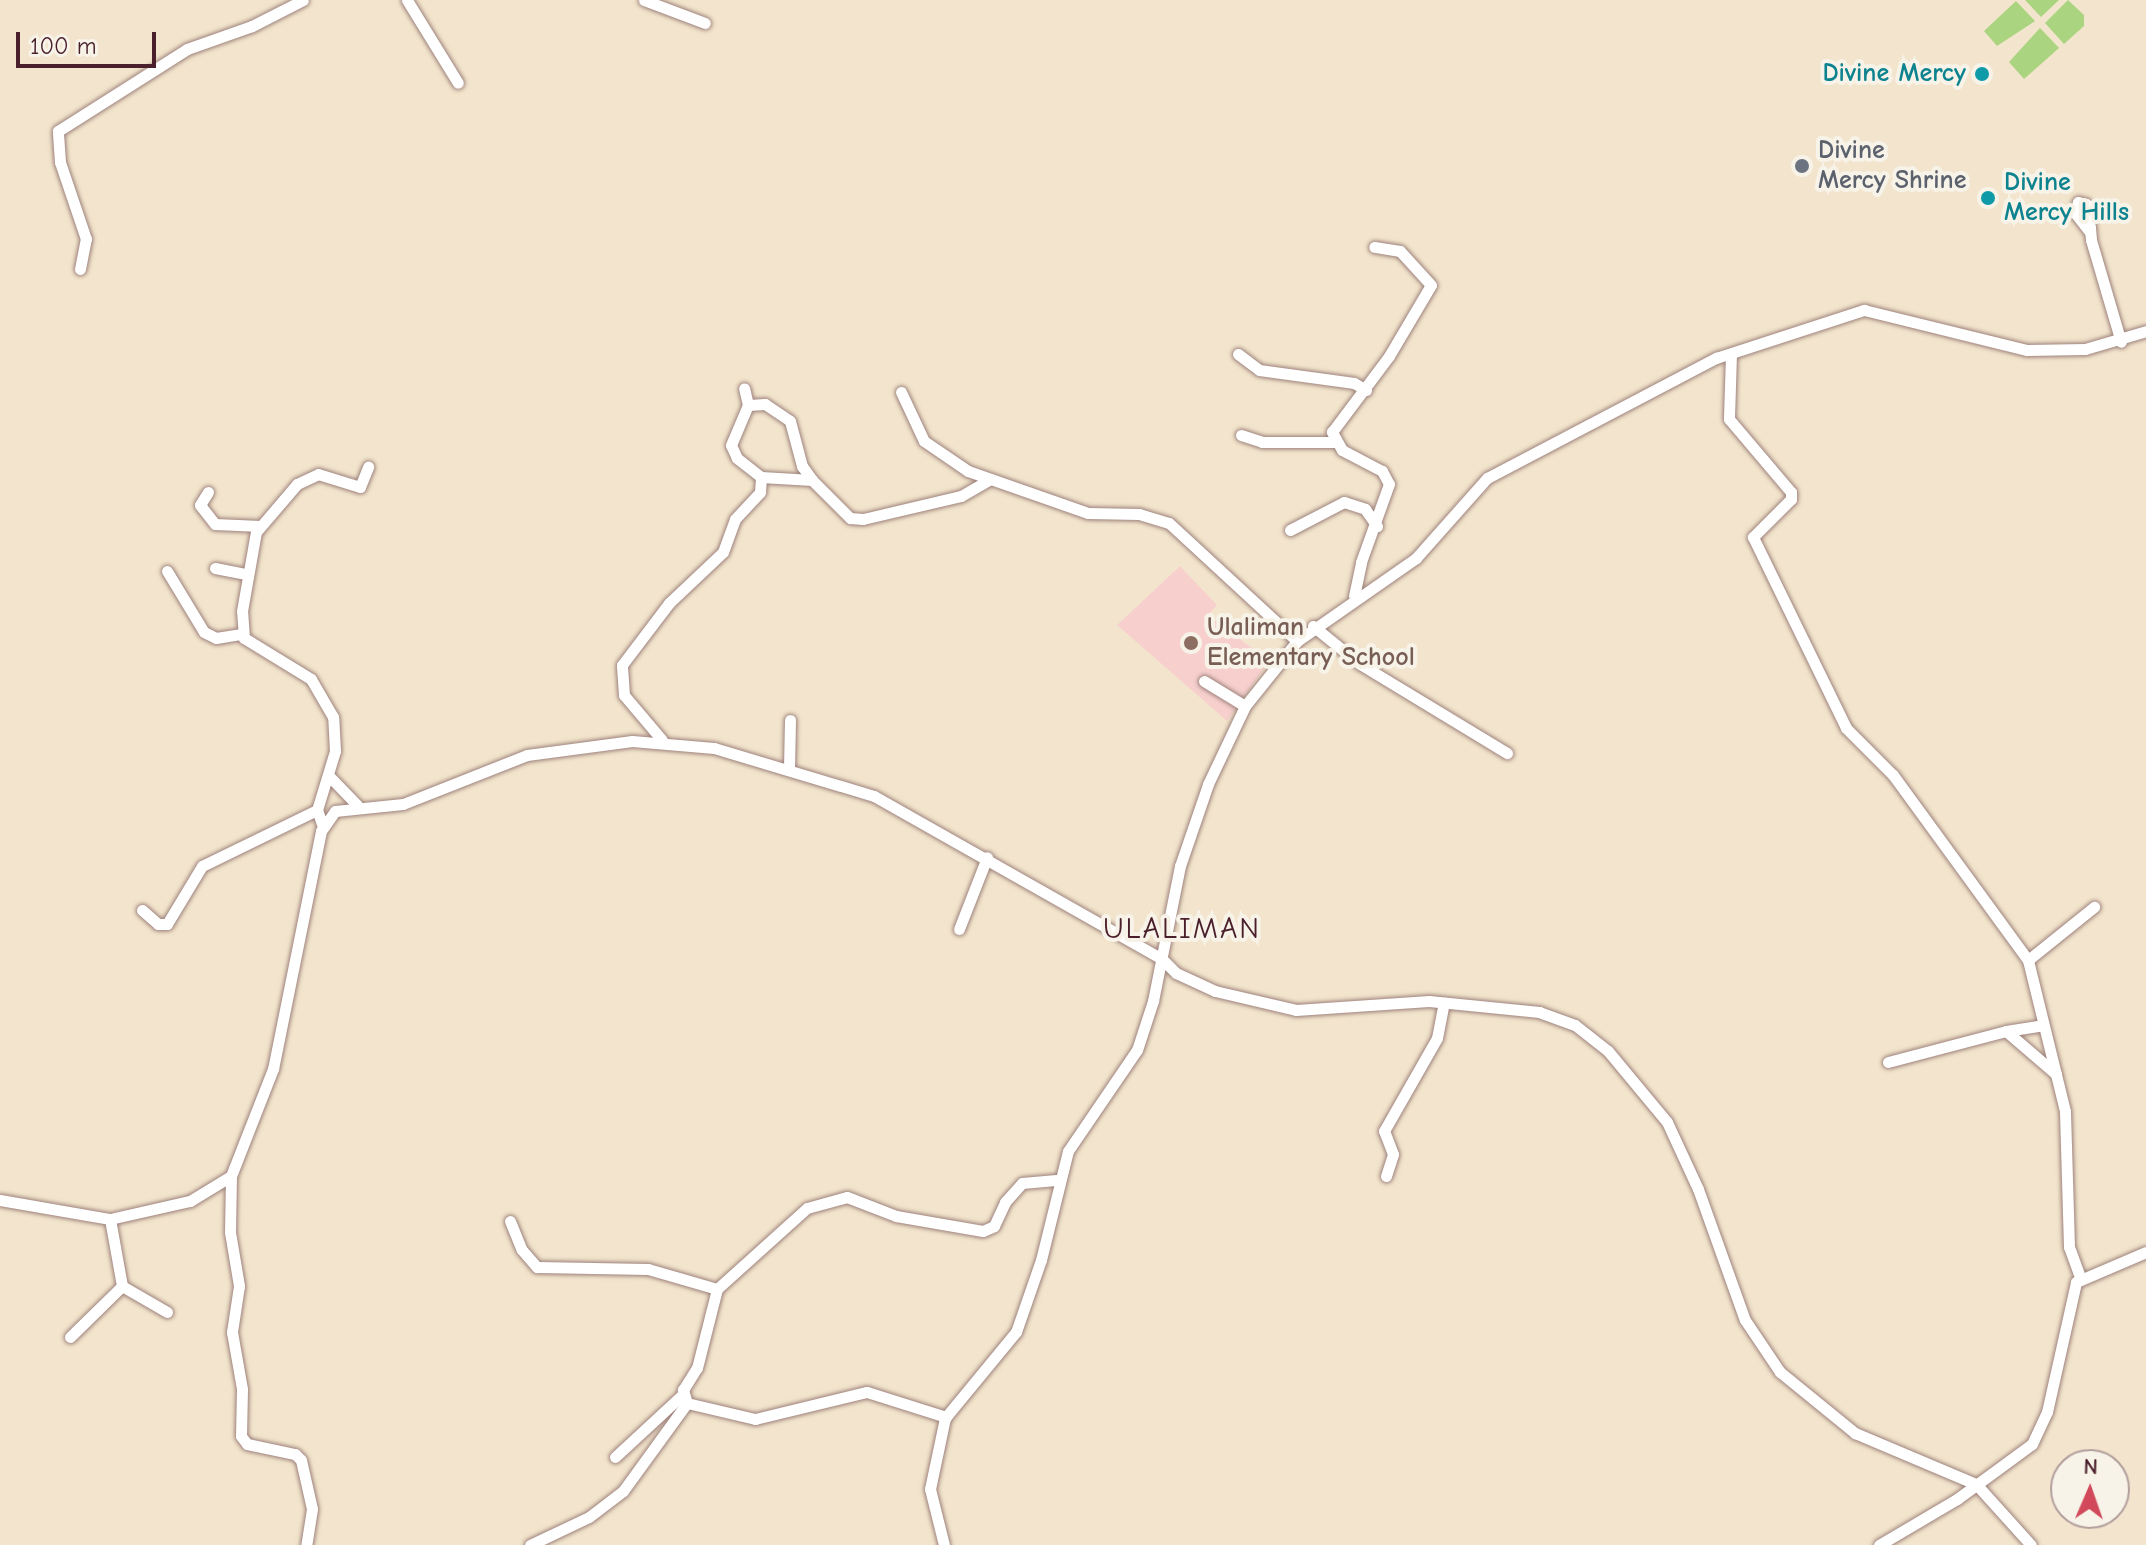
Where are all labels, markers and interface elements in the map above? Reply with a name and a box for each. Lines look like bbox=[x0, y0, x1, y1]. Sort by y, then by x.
scale bar bbox=[20, 16, 160, 66]
text: 100 m bbox=[30, 32, 97, 60]
place label: Divine Mercy bbox=[1822, 58, 1966, 90]
marker: Divine Mercy bbox=[1973, 65, 1991, 83]
place label: Divine Mercy Shrine bbox=[1818, 135, 1966, 196]
marker: Divine Mercy Shrine bbox=[1793, 157, 1811, 175]
place label: Divine Mercy Hills bbox=[2004, 167, 2129, 228]
marker: Divine Mercy Hills bbox=[1979, 189, 1997, 207]
place label: Ulaliman Elementary School bbox=[1207, 612, 1415, 674]
marker: Ulaliman Elementary School bbox=[1182, 634, 1200, 652]
district label: ULALIMAN bbox=[1103, 911, 1261, 947]
north arrow bbox=[2050, 1449, 2130, 1529]
text: N bbox=[2083, 1454, 2098, 1480]

